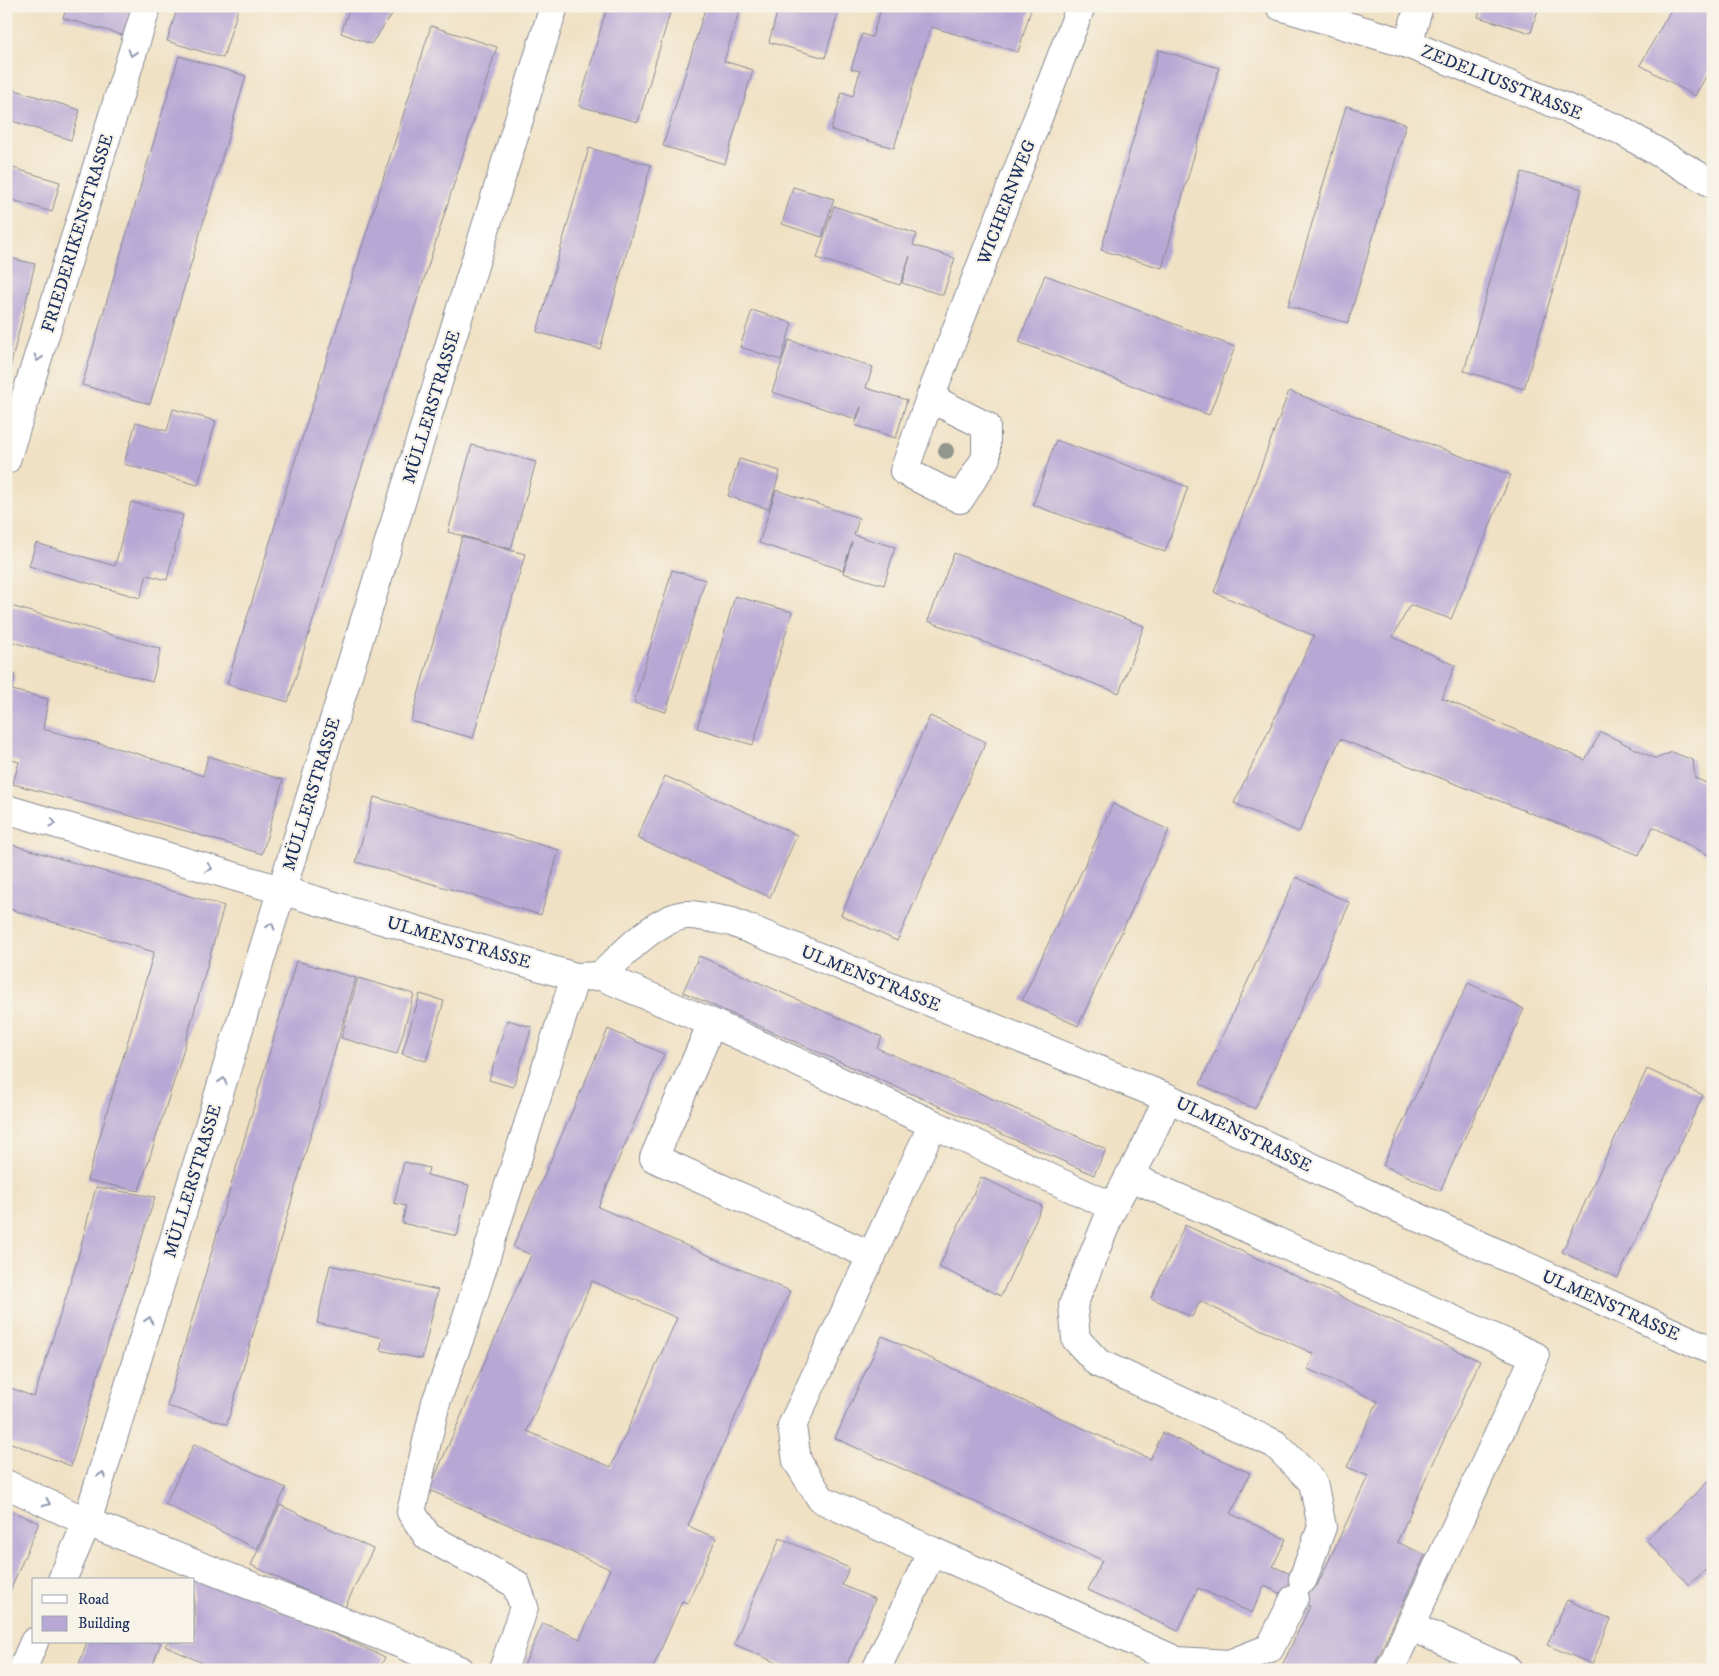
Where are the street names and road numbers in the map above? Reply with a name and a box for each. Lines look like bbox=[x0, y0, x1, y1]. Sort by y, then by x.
street label: ZEDELIUSSTRASSE bbox=[1418, 40, 1586, 125]
street label: FRIEDERIKENSTRASSE bbox=[37, 131, 119, 335]
street label: WICHERNWEG bbox=[973, 136, 1041, 269]
street label: MÜLLERSTRASSE bbox=[398, 328, 466, 487]
street label: MÜLLERSTRASSE bbox=[278, 715, 346, 874]
street label: ULMENSTRASSE bbox=[384, 912, 534, 974]
street label: ULMENSTRASSE bbox=[797, 941, 944, 1017]
street label: ULMENSTRASSE bbox=[1172, 1092, 1316, 1178]
street label: MÜLLERSTRASSE bbox=[159, 1102, 227, 1261]
street label: ULMENSTRASSE bbox=[1538, 1266, 1683, 1346]

